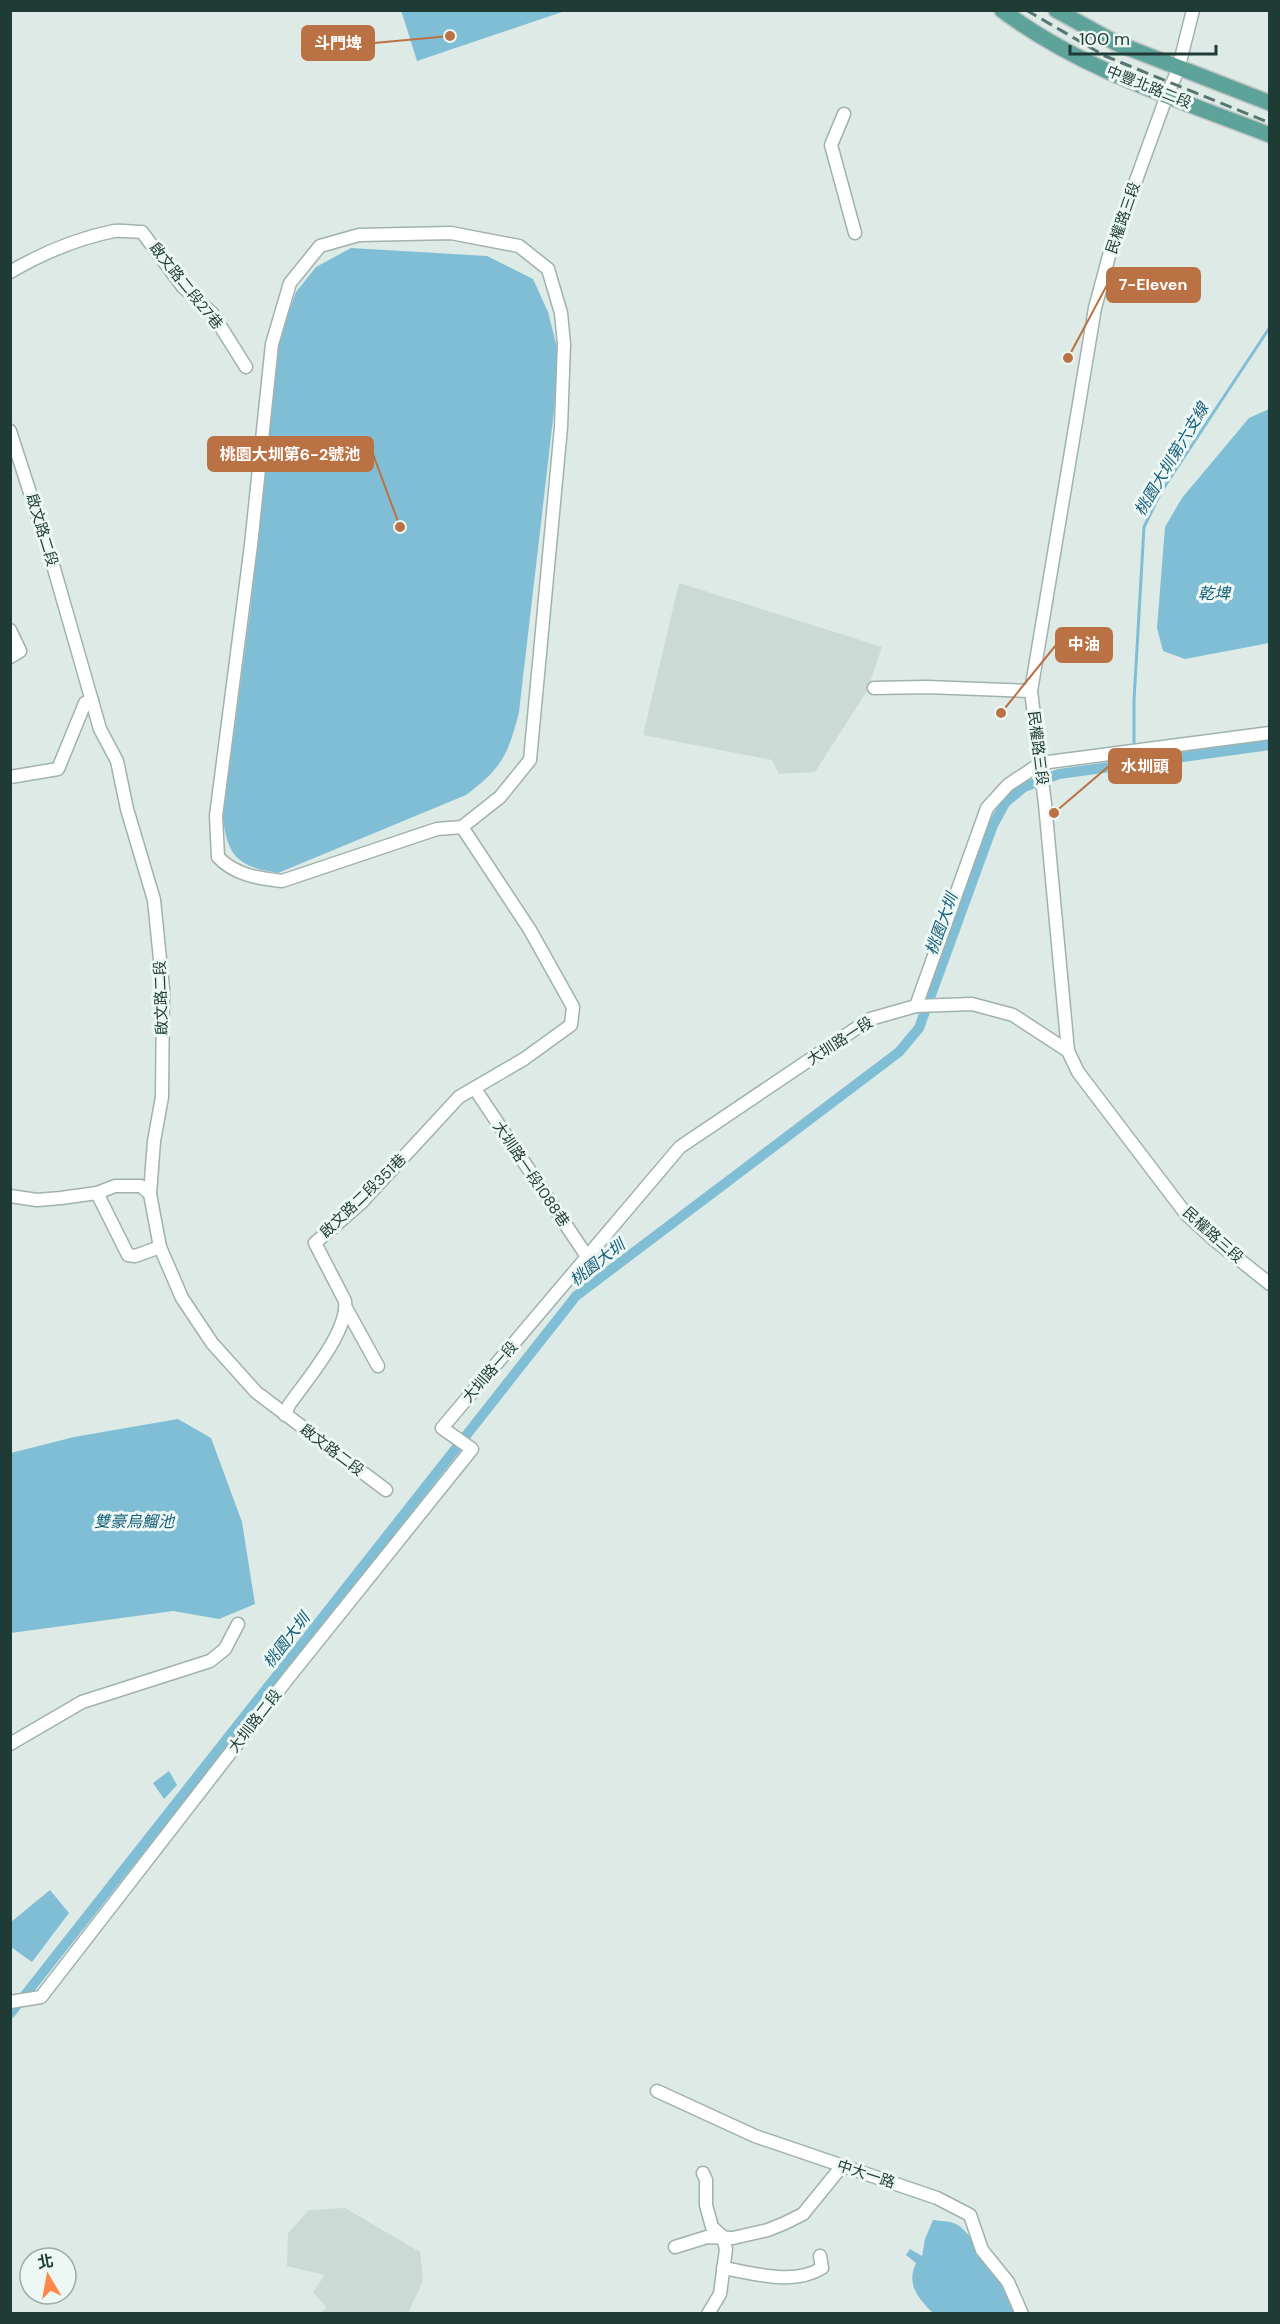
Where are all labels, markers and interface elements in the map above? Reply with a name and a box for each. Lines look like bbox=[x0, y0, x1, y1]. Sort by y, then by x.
scale bar bbox=[1070, 18, 1216, 56]
callout: 斗門埤 bbox=[302, 26, 374, 60]
text: 100 m bbox=[1079, 27, 1130, 51]
text: 斗門埤 bbox=[314, 33, 362, 54]
street label: 中豐北路二段 bbox=[1104, 61, 1194, 113]
street label: 民權路三段 bbox=[1101, 179, 1145, 257]
street label: 啟文路二段27巷 bbox=[145, 238, 227, 334]
callout: 7-Eleven bbox=[1107, 268, 1200, 302]
text: 7-Eleven bbox=[1119, 274, 1187, 295]
water label: 桃園大圳第六支線 bbox=[1129, 397, 1214, 520]
callout: 桃園大圳第6-2號池 bbox=[208, 437, 373, 471]
text: 桃園大圳第6-2號池 bbox=[220, 444, 360, 465]
street label: 啟文路二段 bbox=[21, 491, 63, 569]
water label: 乾埤 bbox=[1198, 583, 1232, 604]
callout: 中油 bbox=[1056, 628, 1112, 662]
text: 中油 bbox=[1068, 634, 1100, 655]
street label: 民權路三段 bbox=[1024, 710, 1052, 786]
callout: 水圳頭 bbox=[1109, 749, 1181, 783]
text: 水圳頭 bbox=[1121, 756, 1169, 777]
water label: 桃園大圳 bbox=[921, 889, 963, 958]
street label: 啟文路二段 bbox=[150, 960, 172, 1036]
street label: 大圳路一段 bbox=[803, 1012, 877, 1070]
street label: 大圳路一段1088巷 bbox=[488, 1117, 574, 1231]
street label: 啟文路二段351巷 bbox=[316, 1150, 410, 1242]
street label: 民權路三段 bbox=[1178, 1202, 1248, 1268]
water label: 桃園大圳 bbox=[566, 1233, 631, 1290]
street label: 大圳路一段 bbox=[458, 1337, 522, 1407]
street label: 啟文路二段 bbox=[296, 1419, 368, 1481]
water label: 雙豪烏鰡池 bbox=[94, 1511, 176, 1532]
water label: 桃園大圳 bbox=[258, 1607, 316, 1672]
street label: 大圳路二段 bbox=[224, 1685, 286, 1757]
street label: 中大一路 bbox=[834, 2155, 898, 2193]
north arrow bbox=[18, 2246, 78, 2306]
text: 北 bbox=[36, 2250, 55, 2273]

